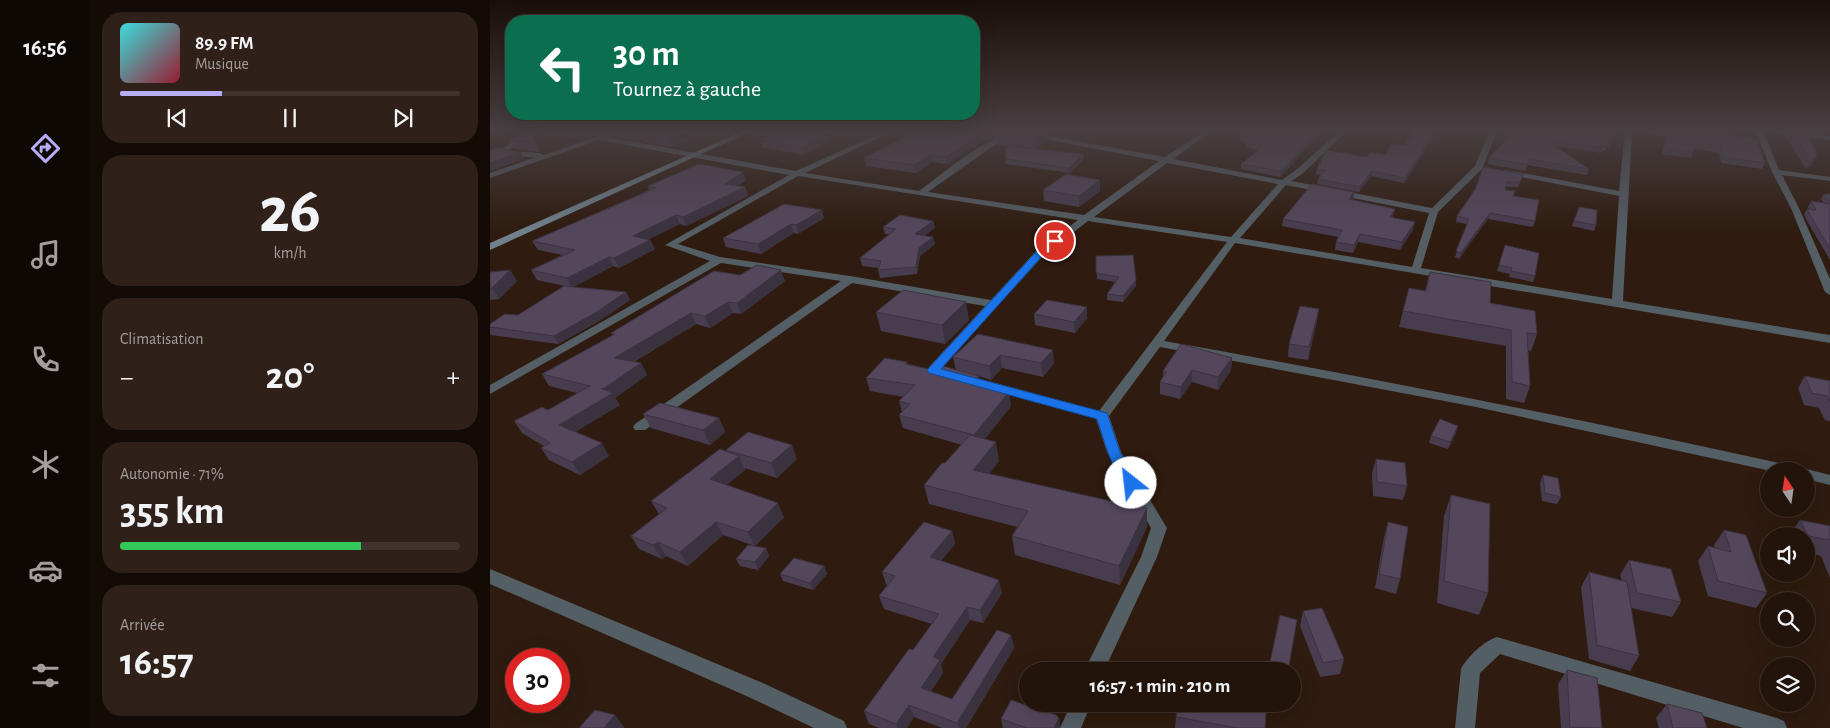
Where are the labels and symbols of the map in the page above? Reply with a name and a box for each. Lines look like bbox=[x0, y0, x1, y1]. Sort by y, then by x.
pin bbox=[1034, 220, 1076, 262]
position arrow bbox=[1104, 456, 1156, 508]
north arrow bbox=[1760, 462, 1815, 518]
speed limit sign: 30 bbox=[505, 648, 570, 713]

